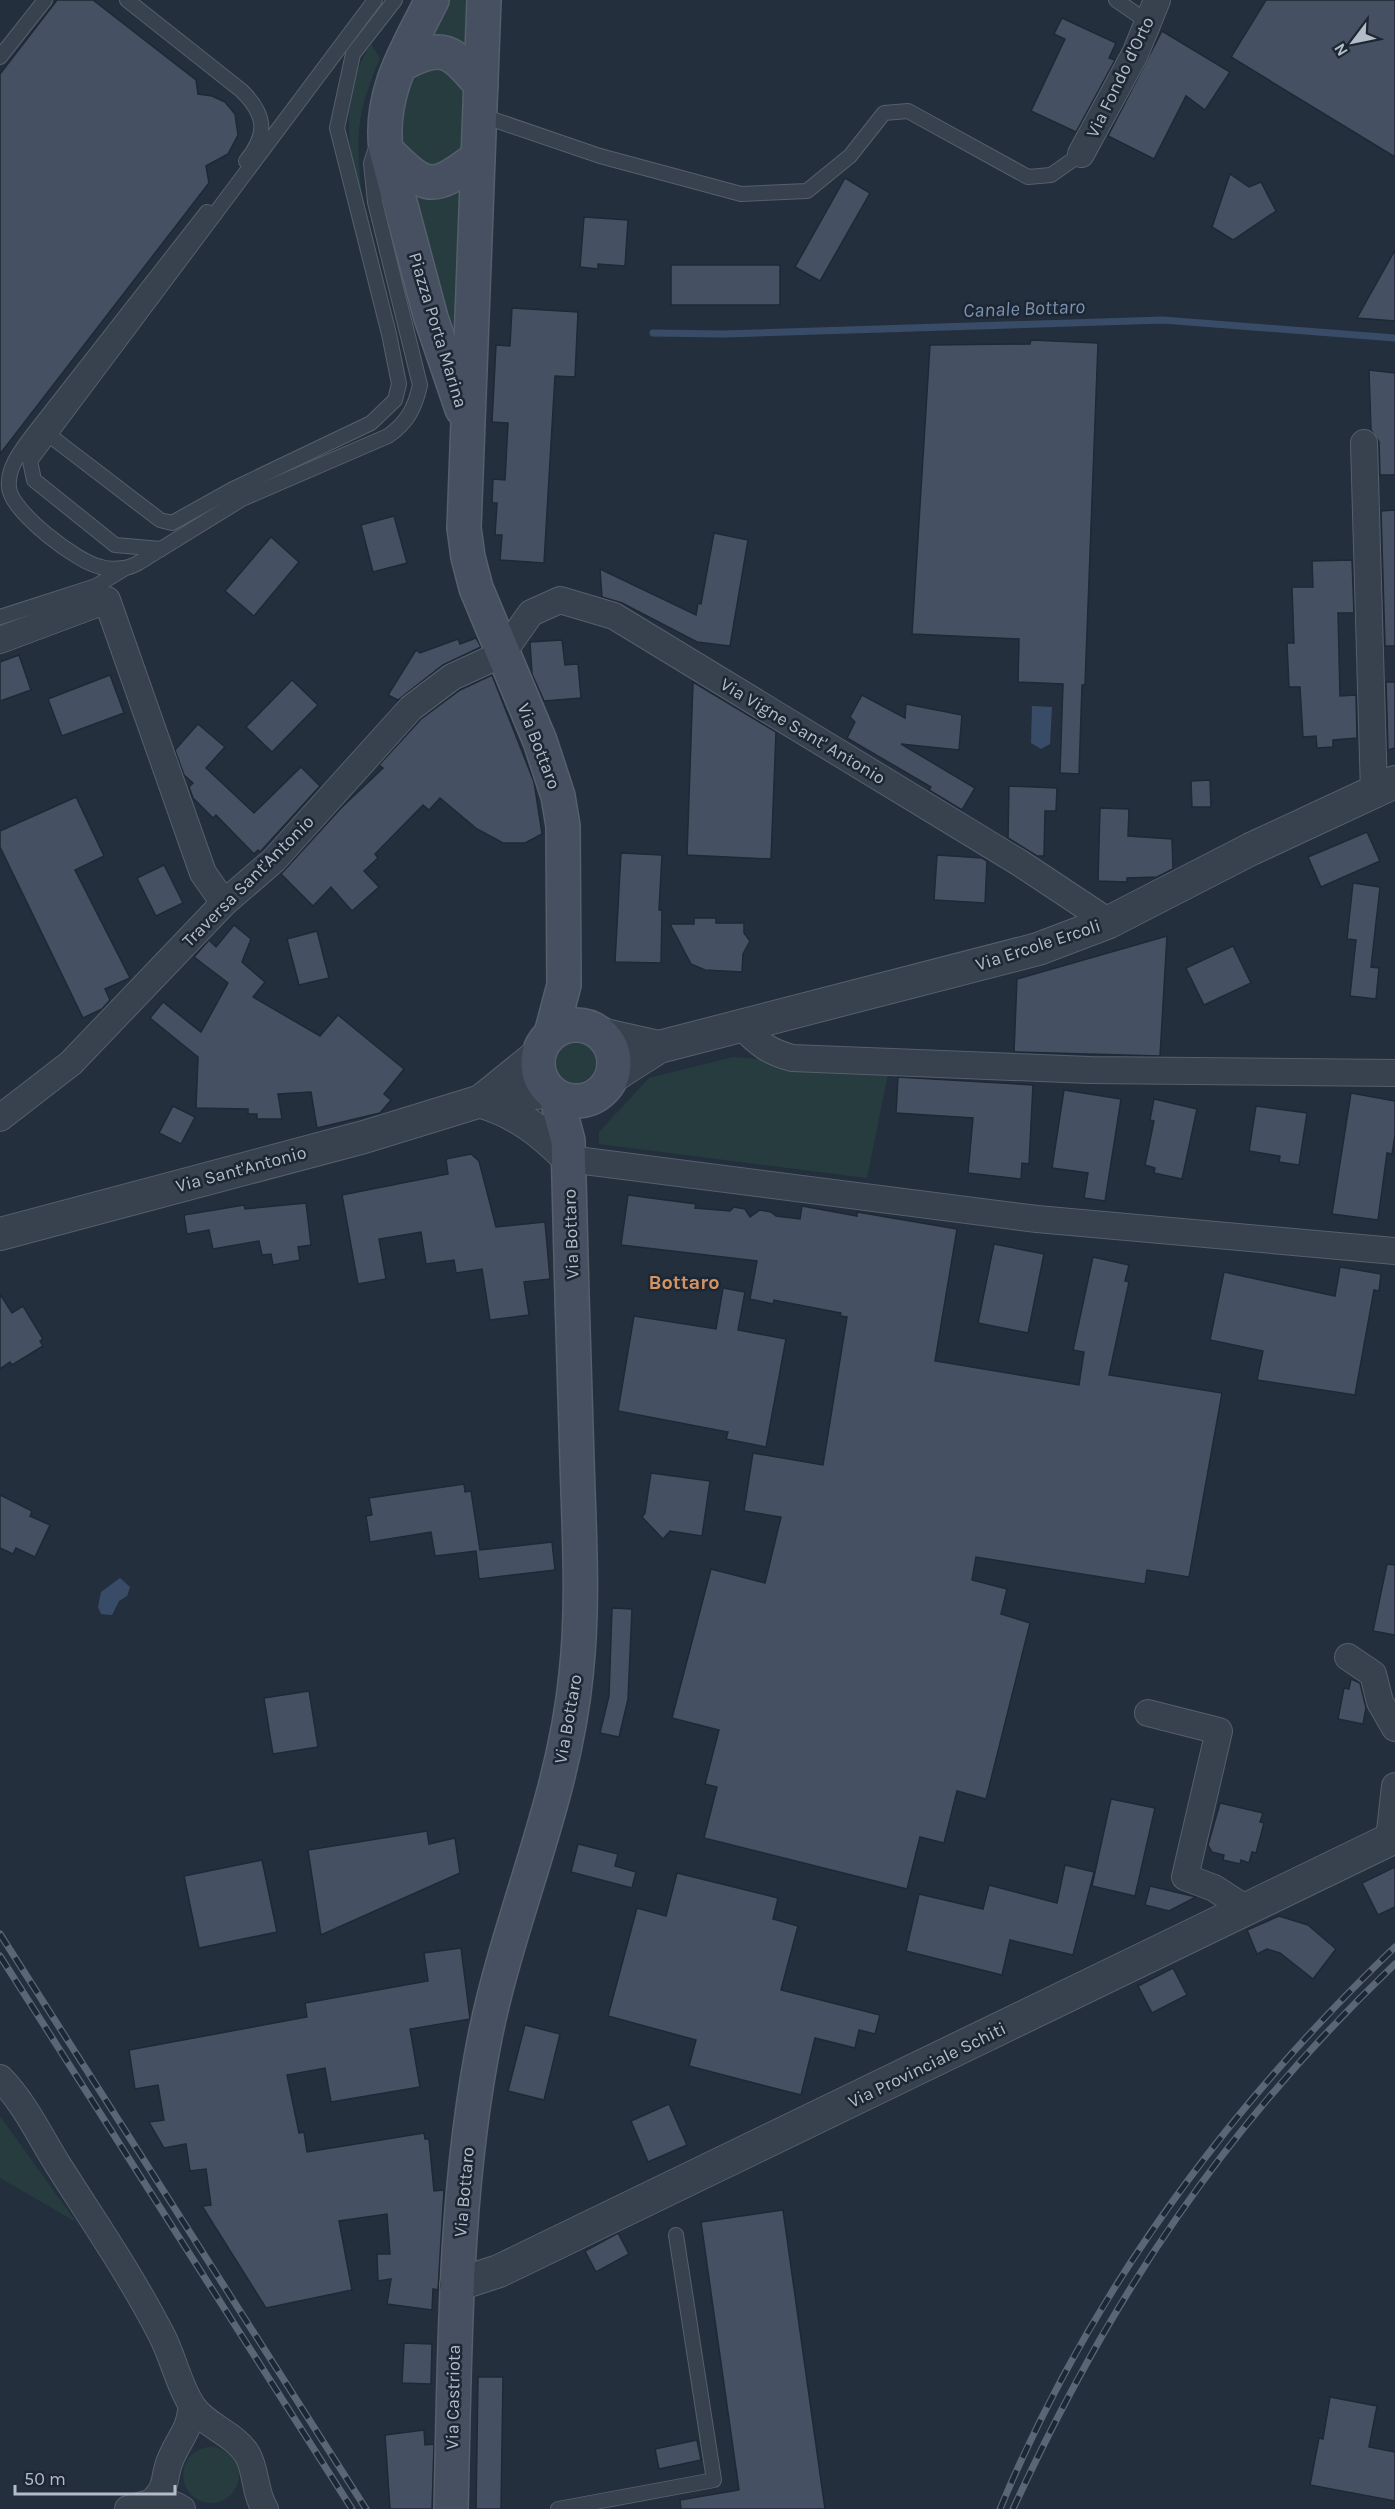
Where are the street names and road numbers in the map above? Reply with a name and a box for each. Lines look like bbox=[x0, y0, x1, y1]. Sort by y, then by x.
street label: Via Fondo d'Orto bbox=[1081, 13, 1159, 141]
street label: Piazza Porta Marina bbox=[404, 250, 472, 410]
street label: Via Vigne Sant' Antonio bbox=[716, 673, 890, 789]
street label: Via Bottaro bbox=[513, 700, 565, 792]
street label: Traversa Sant'Antonio bbox=[178, 811, 318, 951]
street label: Via Ercole Ercoli bbox=[973, 914, 1103, 976]
street label: Via Sant'Antonio bbox=[173, 1141, 309, 1197]
street label: Via Bottaro bbox=[558, 1188, 584, 1280]
street label: Via Bottaro bbox=[549, 1673, 587, 1765]
street label: Via Provinciale Schiti bbox=[844, 2017, 1010, 2113]
street label: Via Bottaro bbox=[449, 2146, 479, 2238]
street label: Via Castriota bbox=[441, 2344, 465, 2450]

